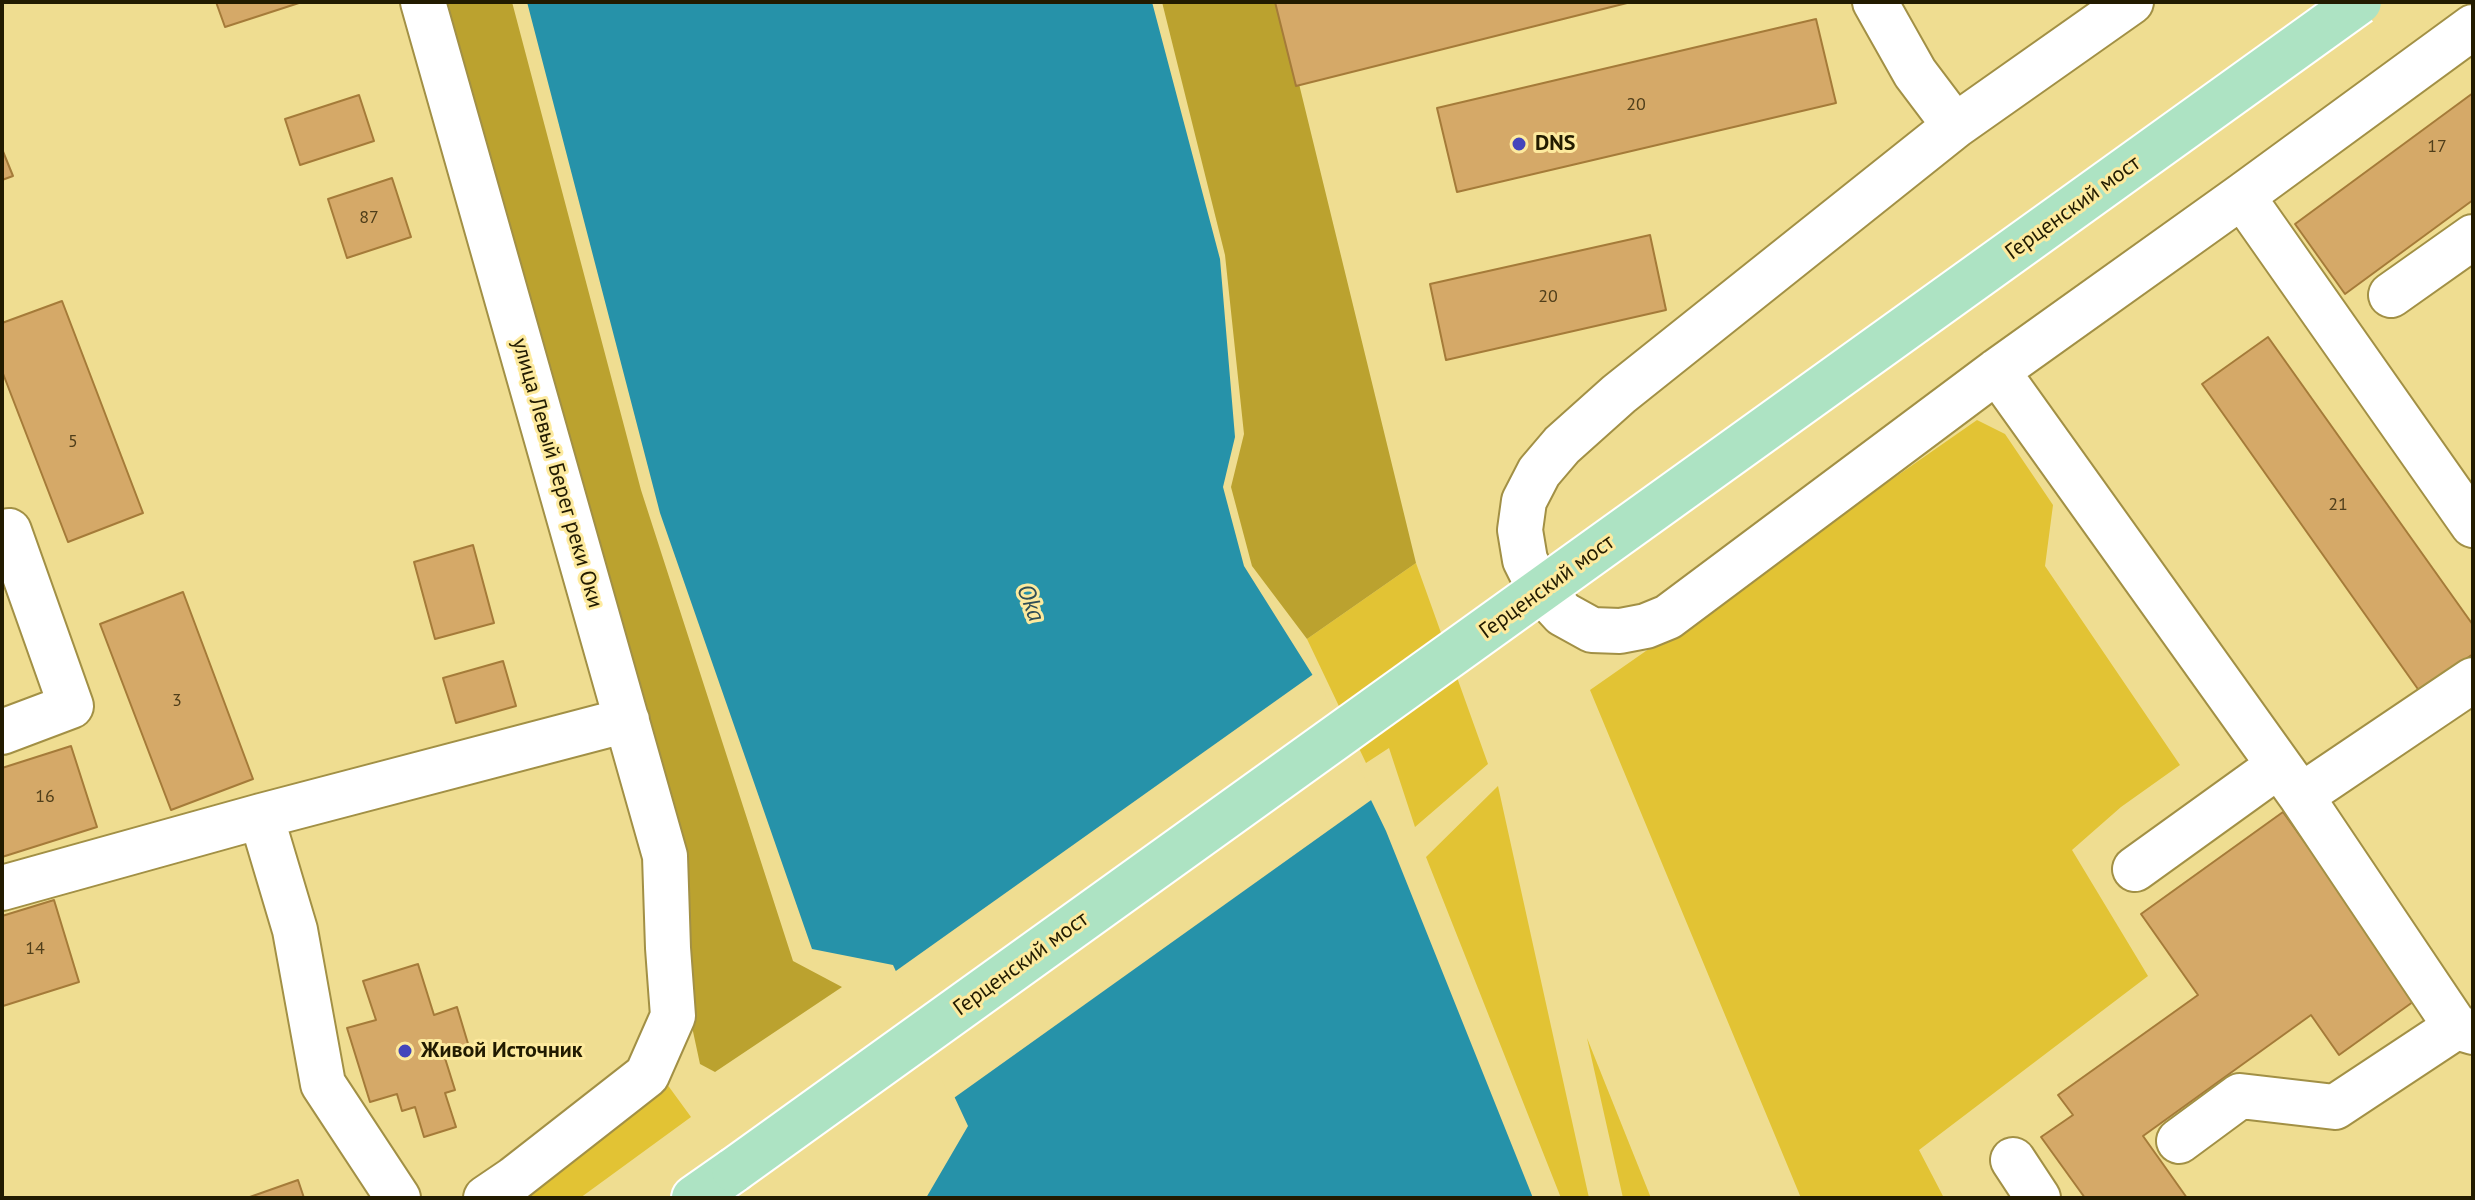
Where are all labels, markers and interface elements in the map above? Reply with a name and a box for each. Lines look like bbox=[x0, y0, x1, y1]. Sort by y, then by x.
house number: 20 bbox=[1626, 94, 1646, 116]
place label: DNS bbox=[1535, 131, 1575, 157]
marker: DNS bbox=[1510, 135, 1528, 153]
house number: 17 bbox=[2427, 136, 2447, 158]
street label: Герценский мост bbox=[2000, 150, 2146, 266]
house number: 87 bbox=[359, 207, 379, 229]
house number: 20 bbox=[1538, 286, 1558, 308]
street label: улица Левый Берег реки Оки bbox=[506, 335, 608, 611]
house number: 5 bbox=[68, 431, 78, 453]
house number: 21 bbox=[2328, 494, 2348, 516]
street label: Герценский мост bbox=[1474, 529, 1620, 645]
water label: Oka bbox=[1010, 580, 1050, 626]
house number: 3 bbox=[172, 690, 182, 712]
house number: 16 bbox=[35, 786, 55, 808]
street label: Герценский мост bbox=[948, 906, 1094, 1022]
house number: 14 bbox=[25, 938, 45, 960]
place label: Живой Источник bbox=[421, 1038, 583, 1064]
marker: Живой Источник bbox=[396, 1042, 414, 1060]

